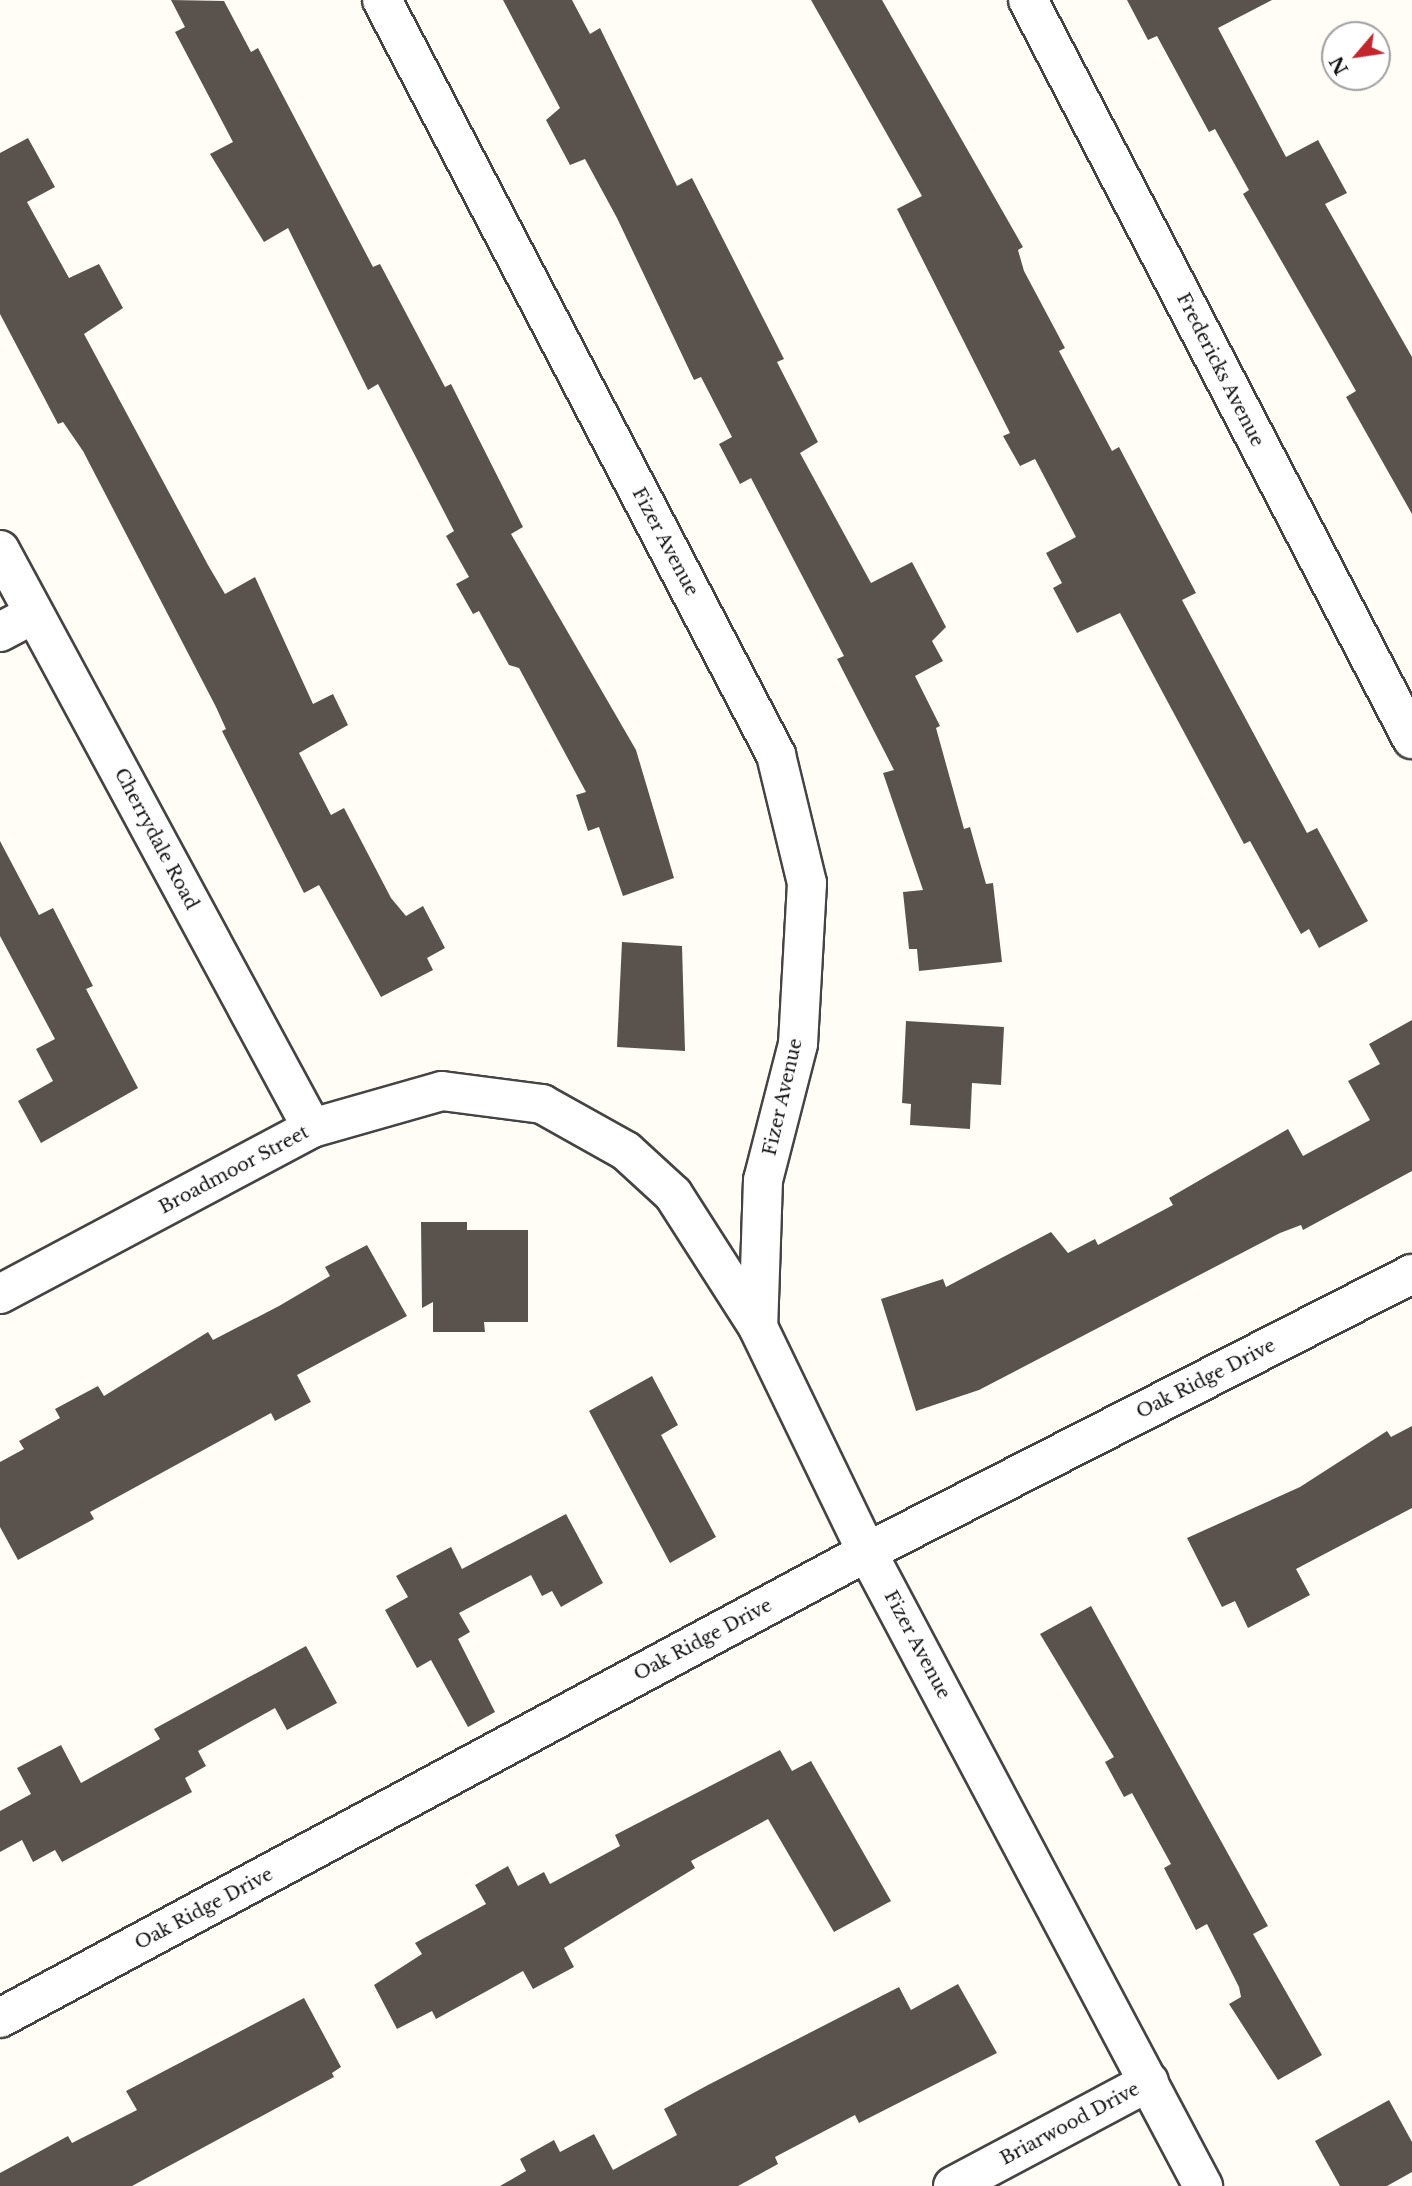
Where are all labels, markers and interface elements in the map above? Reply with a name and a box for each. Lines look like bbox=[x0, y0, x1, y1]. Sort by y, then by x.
north arrow bbox=[1321, 21, 1391, 91]
text: N bbox=[1325, 52, 1353, 79]
street label: Fredericks Avenue bbox=[1172, 289, 1268, 451]
street label: Fizer Avenue bbox=[627, 484, 703, 600]
street label: Cherrydale Road bbox=[110, 765, 202, 913]
street label: Fizer Avenue bbox=[759, 1036, 807, 1158]
street label: Broadmoor Street bbox=[155, 1121, 313, 1219]
street label: Oak Ridge Drive bbox=[1133, 1335, 1279, 1423]
street label: Fizer Avenue bbox=[879, 1587, 955, 1703]
street label: Oak Ridge Drive bbox=[630, 1594, 776, 1686]
street label: Oak Ridge Drive bbox=[131, 1863, 277, 1955]
street label: Briarwood Drive bbox=[997, 2078, 1143, 2170]

